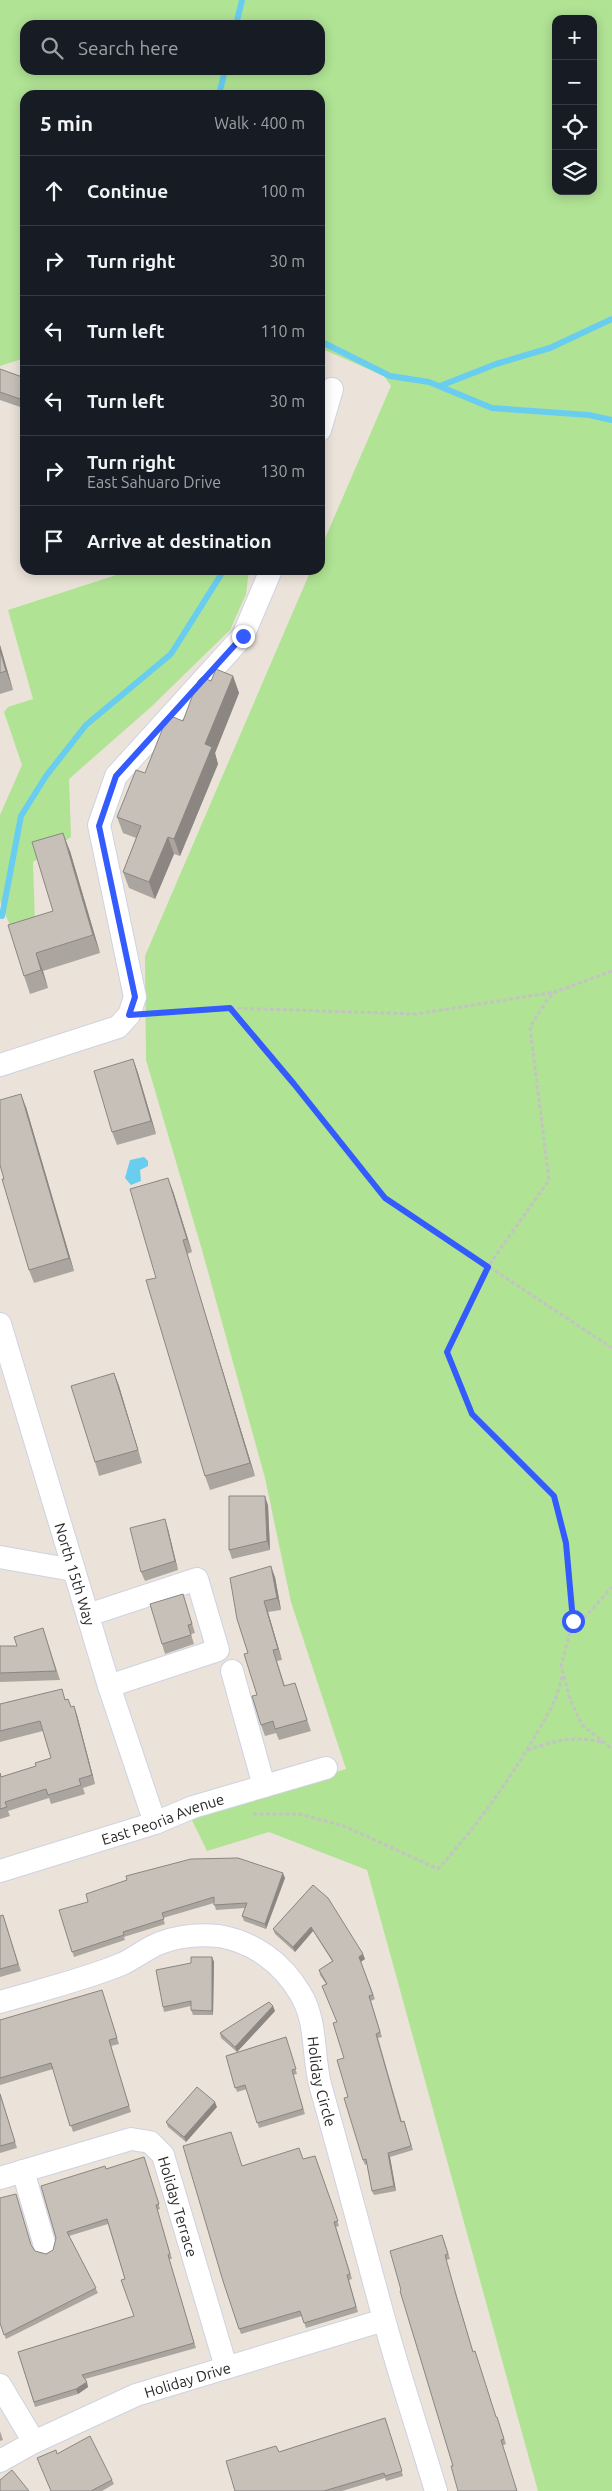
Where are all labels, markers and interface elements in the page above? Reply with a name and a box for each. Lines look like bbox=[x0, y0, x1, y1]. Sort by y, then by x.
map controls bbox=[552, 15, 597, 195]
button: + bbox=[552, 15, 597, 60]
search box bbox=[20, 20, 325, 75]
icon: search bbox=[38, 34, 66, 62]
text: Search here bbox=[78, 37, 178, 59]
button: − bbox=[552, 60, 597, 105]
button: locate bbox=[552, 105, 597, 150]
text: 5 min bbox=[40, 111, 93, 135]
text: Walk · 400 m bbox=[214, 114, 305, 132]
button: layers bbox=[552, 150, 597, 195]
icon: ahead bbox=[40, 177, 68, 205]
text: Continue bbox=[87, 180, 168, 202]
text: 100 m bbox=[260, 182, 305, 200]
icon: right bbox=[40, 247, 68, 275]
text: Turn right bbox=[87, 250, 175, 272]
text: 30 m bbox=[269, 252, 305, 270]
icon: left bbox=[40, 317, 68, 345]
text: Turn left bbox=[87, 320, 165, 342]
text: 110 m bbox=[260, 322, 305, 340]
icon: left bbox=[40, 387, 68, 415]
text: Turn left bbox=[87, 390, 165, 412]
text: 30 m bbox=[269, 392, 305, 410]
text: Turn right bbox=[87, 451, 175, 473]
icon: right bbox=[40, 457, 68, 485]
text: 130 m bbox=[260, 462, 305, 480]
text: East Sahuaro Drive bbox=[87, 473, 221, 491]
icon: arrive bbox=[40, 527, 68, 555]
text: Arrive at destination bbox=[87, 530, 272, 552]
route end bbox=[232, 625, 255, 648]
street label: North 15th Way bbox=[52, 1520, 99, 1627]
route start bbox=[562, 1610, 585, 1633]
street label: East Peoria Avenue bbox=[99, 1790, 226, 1848]
street label: Holiday Circle bbox=[305, 2035, 340, 2128]
street label: Holiday Terrace bbox=[155, 2154, 201, 2259]
street label: Holiday Drive bbox=[142, 2358, 233, 2401]

